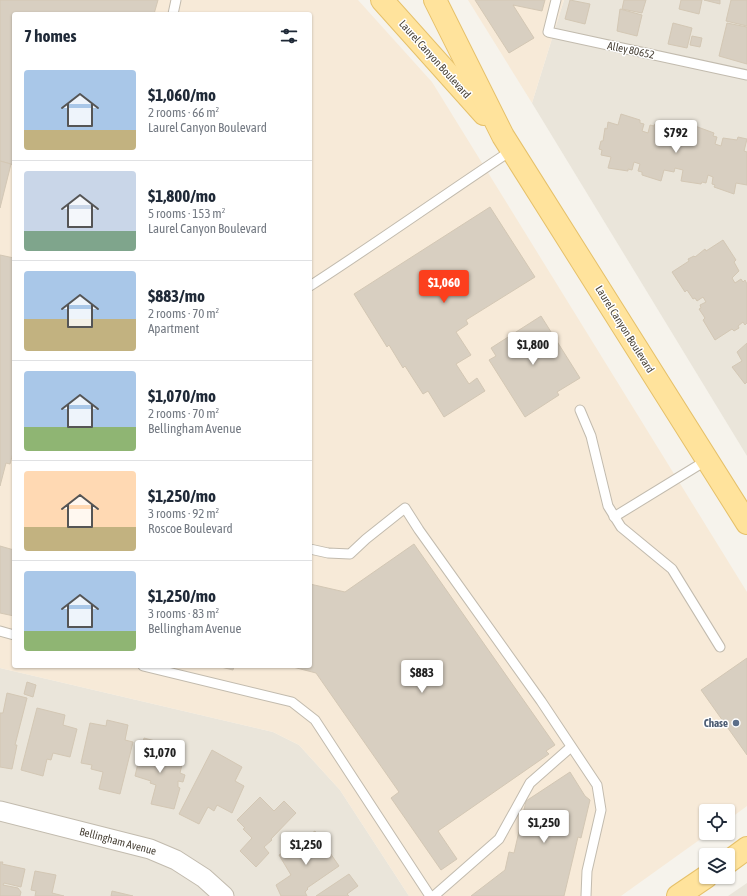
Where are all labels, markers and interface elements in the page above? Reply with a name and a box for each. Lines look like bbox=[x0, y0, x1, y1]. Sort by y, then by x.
street label: Laurel Canyon Boulevard bbox=[397, 18, 473, 100]
icon: filters bbox=[278, 25, 300, 47]
text: 7 homes bbox=[24, 26, 77, 46]
street label: Alley 80652 bbox=[606, 39, 656, 61]
text: $1,060/mo bbox=[148, 85, 216, 105]
icon: home bbox=[56, 86, 104, 134]
text: 2 rooms · 66 m² bbox=[148, 105, 219, 120]
text: Laurel Canyon Boulevard bbox=[148, 120, 267, 135]
pin: $792 bbox=[652, 120, 700, 154]
text: $792 bbox=[664, 125, 688, 140]
text: $1,800/mo bbox=[148, 186, 216, 206]
icon: home bbox=[56, 187, 104, 235]
text: 5 rooms · 153 m² bbox=[148, 206, 225, 221]
text: Laurel Canyon Boulevard bbox=[148, 221, 267, 236]
pin: $1,060 bbox=[411, 270, 477, 304]
text: $1,060 bbox=[428, 275, 460, 290]
street label: Laurel Canyon Boulevard bbox=[593, 283, 657, 375]
text: $883/mo bbox=[148, 286, 205, 306]
icon: home bbox=[56, 287, 104, 335]
text: 2 rooms · 70 m² bbox=[148, 306, 219, 321]
text: Apartment bbox=[148, 321, 199, 336]
pin: $1,800 bbox=[500, 332, 566, 366]
text: $1,800 bbox=[517, 337, 549, 352]
text: $1,070/mo bbox=[148, 386, 216, 406]
icon: home bbox=[56, 387, 104, 435]
text: 2 rooms · 70 m² bbox=[148, 406, 219, 421]
text: Bellingham Avenue bbox=[148, 421, 241, 436]
text: $1,250/mo bbox=[148, 486, 216, 506]
icon: home bbox=[56, 487, 104, 535]
text: 3 rooms · 92 m² bbox=[148, 506, 219, 521]
text: Roscoe Boulevard bbox=[148, 521, 233, 536]
text: $1,250/mo bbox=[148, 586, 216, 606]
icon: home bbox=[56, 587, 104, 635]
text: 3 rooms · 83 m² bbox=[148, 606, 219, 621]
text: Bellingham Avenue bbox=[148, 621, 241, 636]
pin: $883 bbox=[398, 660, 446, 694]
text: $883 bbox=[410, 665, 434, 680]
place label: Chase bbox=[704, 717, 728, 729]
marker: Chase bbox=[731, 718, 741, 728]
pin: $1,070 bbox=[127, 740, 193, 774]
text: $1,070 bbox=[144, 745, 176, 760]
map controls bbox=[699, 804, 735, 884]
button: locate bbox=[699, 804, 735, 840]
pin: $1,250 bbox=[511, 810, 577, 844]
text: $1,250 bbox=[528, 815, 560, 830]
street label: Bellingham Avenue bbox=[78, 825, 158, 857]
pin: $1,250 bbox=[273, 832, 339, 866]
text: $1,250 bbox=[290, 837, 322, 852]
button: layers bbox=[699, 848, 735, 884]

